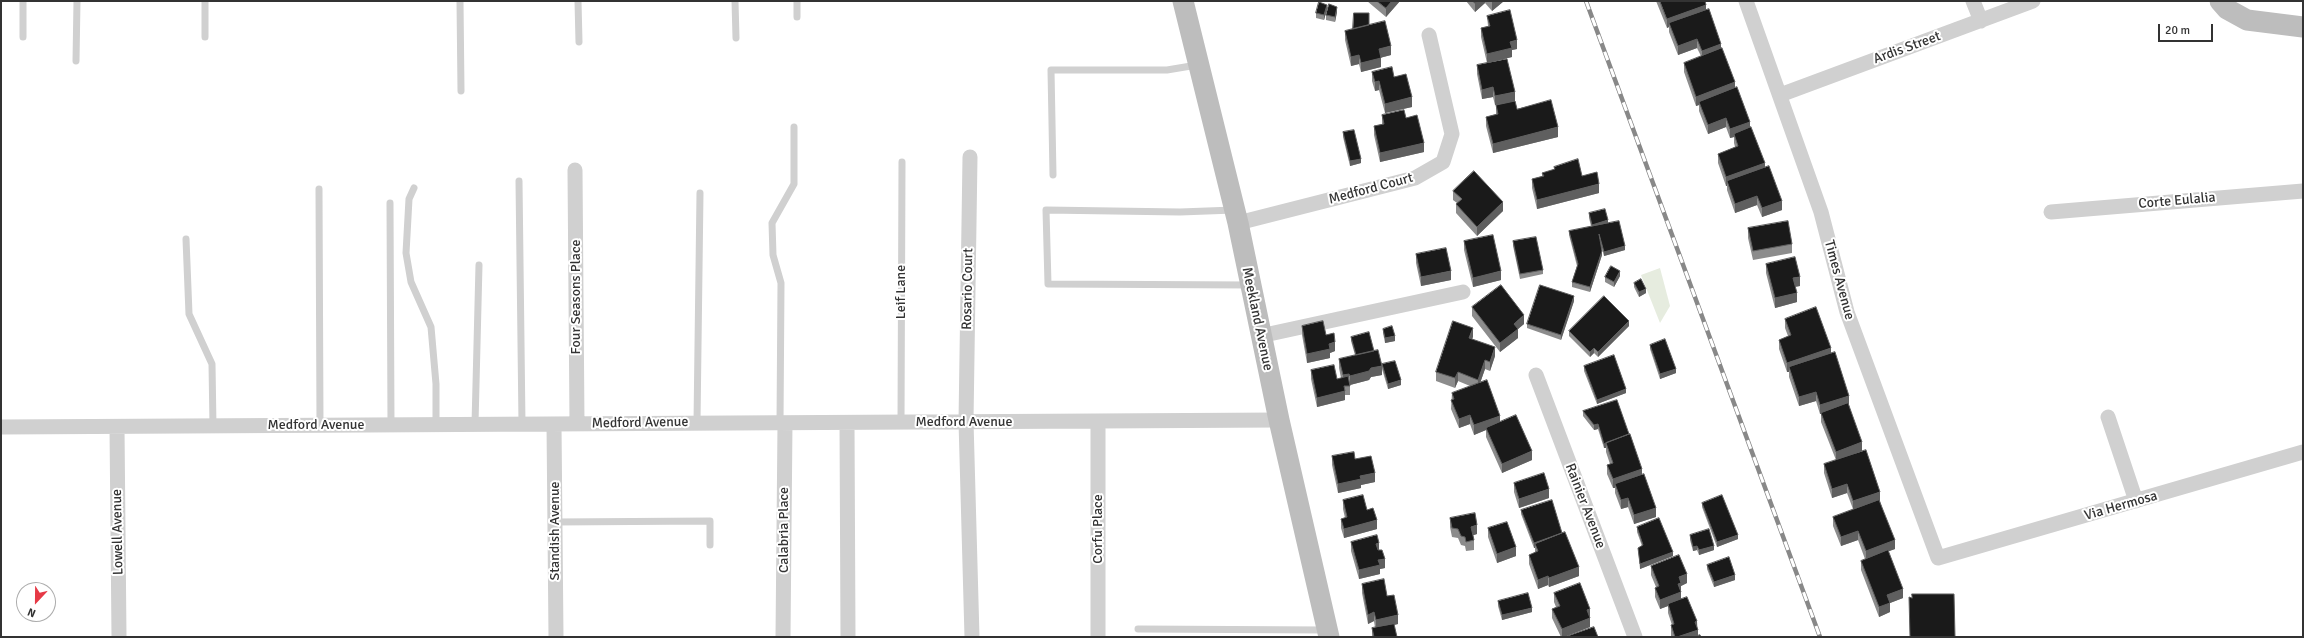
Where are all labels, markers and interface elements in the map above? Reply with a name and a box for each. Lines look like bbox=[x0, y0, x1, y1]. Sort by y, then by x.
scale bar bbox=[2160, 16, 2215, 42]
text: 20 m bbox=[2165, 23, 2190, 38]
street label: Ardis Street bbox=[1871, 28, 1943, 68]
street label: Medford Court bbox=[1327, 170, 1415, 208]
street label: Corte Eulalia bbox=[2138, 189, 2216, 213]
street label: Times Avenue bbox=[1820, 238, 1858, 322]
street label: Four Seasons Place bbox=[568, 240, 584, 354]
street label: Rosario Court bbox=[959, 248, 977, 330]
street label: Leif Lane bbox=[893, 265, 909, 319]
street label: Meekland Avenue bbox=[1238, 266, 1276, 372]
street label: Medford Avenue bbox=[591, 414, 689, 432]
street label: Medford Avenue bbox=[916, 414, 1012, 430]
street label: Medford Avenue bbox=[268, 417, 364, 433]
street label: Rainier Avenue bbox=[1561, 461, 1609, 551]
street label: Standish Avenue bbox=[547, 481, 563, 581]
street label: Calabria Place bbox=[776, 487, 792, 573]
street label: Via Hermosa bbox=[2083, 488, 2159, 524]
street label: Lowell Avenue bbox=[109, 489, 127, 575]
street label: Corfu Place bbox=[1090, 494, 1106, 564]
north arrow bbox=[16, 582, 56, 622]
text: N bbox=[26, 605, 38, 620]

